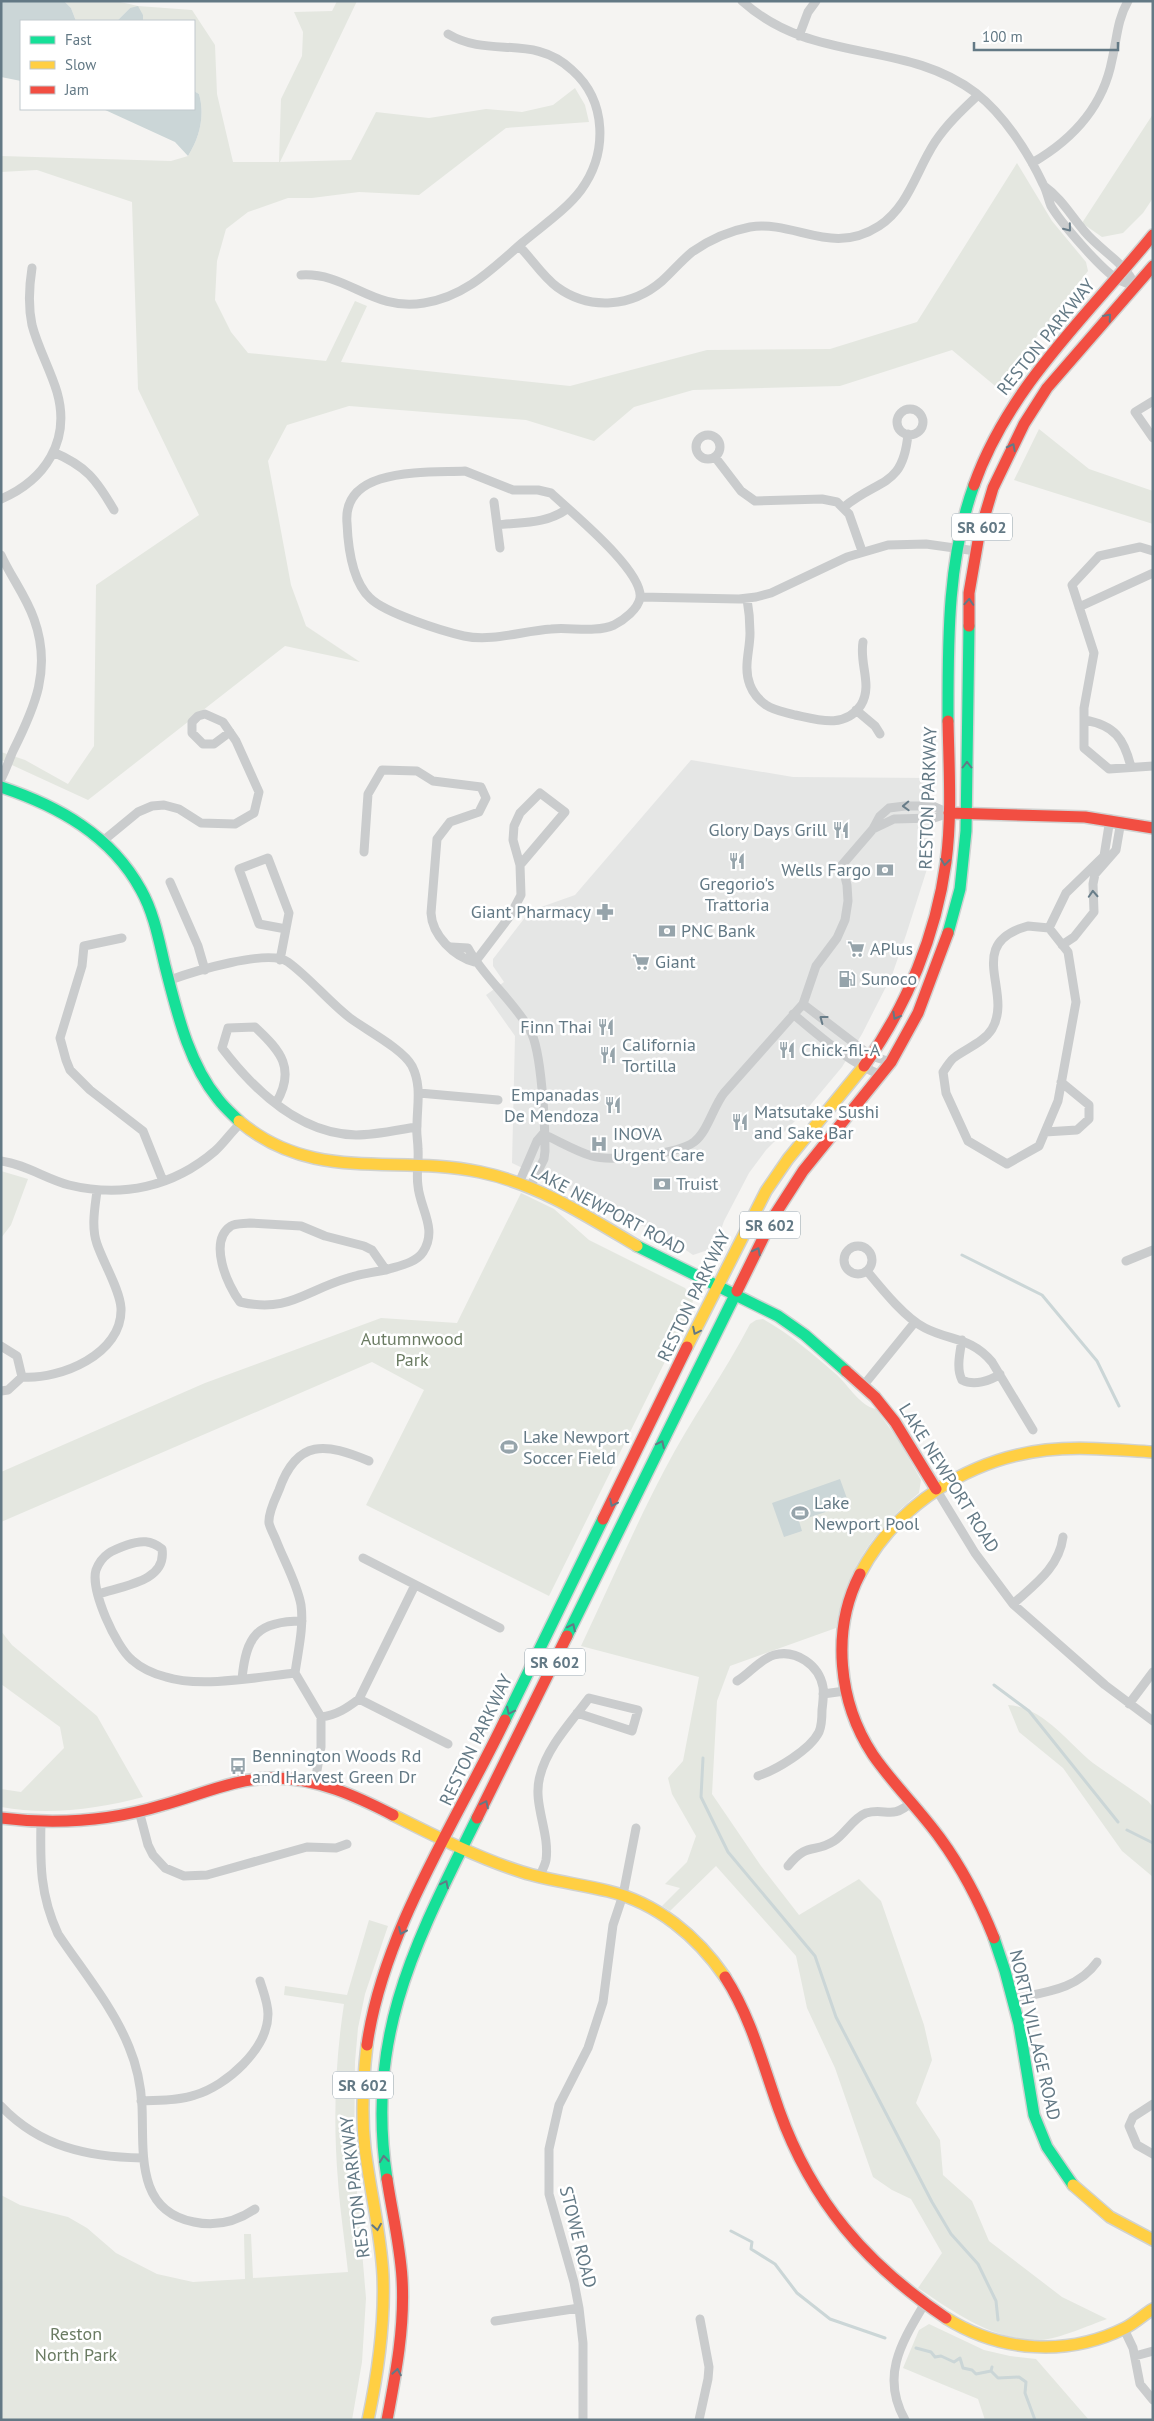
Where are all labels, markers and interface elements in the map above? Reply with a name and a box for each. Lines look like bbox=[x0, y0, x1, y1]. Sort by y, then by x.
legend bbox=[20, 20, 195, 110]
scale bar bbox=[974, 20, 1118, 52]
text: 100 m bbox=[982, 27, 1023, 46]
text: Fast bbox=[65, 30, 92, 49]
text: Slow bbox=[65, 55, 96, 74]
text: Jam bbox=[64, 80, 89, 99]
one-way arrow bbox=[1062, 222, 1070, 231]
street label: RESTON PARKWAY bbox=[992, 274, 1100, 400]
one-way arrow bbox=[1102, 313, 1111, 322]
one-way arrow bbox=[1006, 443, 1016, 452]
road number: SR 602 bbox=[952, 514, 1012, 540]
one-way arrow bbox=[963, 598, 974, 606]
street label: RESTON PARKWAY bbox=[914, 726, 941, 870]
one-way arrow bbox=[962, 761, 972, 768]
one-way arrow bbox=[902, 801, 910, 811]
place label: Glory Days Grill bbox=[708, 818, 828, 841]
restaurant icon: Glory Days Grill bbox=[831, 820, 851, 840]
restaurant icon: Gregorio's Trattoria bbox=[727, 851, 747, 871]
place label: Wells Fargo bbox=[781, 858, 871, 881]
one-way arrow bbox=[940, 858, 951, 866]
bank icon: Wells Fargo bbox=[875, 860, 895, 880]
place label: Gregorio's Trattoria bbox=[699, 872, 775, 916]
one-way arrow bbox=[1088, 890, 1099, 898]
place label: Giant Pharmacy bbox=[471, 900, 592, 923]
pharmacy icon: Giant Pharmacy bbox=[595, 902, 615, 922]
place label: PNC Bank bbox=[681, 919, 756, 942]
bank icon: PNC Bank bbox=[657, 921, 677, 941]
place label: APlus bbox=[870, 937, 913, 960]
supermarket icon: APlus bbox=[846, 939, 866, 959]
place label: Giant bbox=[655, 950, 696, 973]
supermarket icon: Giant bbox=[631, 952, 651, 972]
place label: Sunoco bbox=[861, 967, 917, 990]
fuel station icon: Sunoco bbox=[837, 969, 857, 989]
one-way arrow bbox=[892, 1010, 902, 1019]
place label: Finn Thai bbox=[520, 1015, 592, 1038]
restaurant icon: Finn Thai bbox=[596, 1017, 616, 1037]
one-way arrow bbox=[820, 1017, 829, 1025]
place label: California Tortilla bbox=[622, 1033, 696, 1077]
place label: Chick-fil-A bbox=[801, 1038, 881, 1061]
restaurant icon: Chick-fil-A bbox=[777, 1040, 797, 1060]
restaurant icon: California Tortilla bbox=[598, 1045, 618, 1065]
place label: Empanadas De Mendoza bbox=[504, 1083, 599, 1127]
restaurant icon: Empanadas De Mendoza bbox=[603, 1095, 623, 1115]
place label: Matsutake Sushi and Sake Bar bbox=[754, 1100, 879, 1144]
restaurant icon: Matsutake Sushi and Sake Bar bbox=[730, 1112, 750, 1132]
place label: INOVA Urgent Care bbox=[613, 1122, 705, 1166]
hospital icon: INOVA Urgent Care bbox=[589, 1134, 609, 1154]
street label: LAKE NEWPORT ROAD bbox=[527, 1159, 690, 1260]
place label: Truist bbox=[676, 1172, 718, 1195]
bank icon: Truist bbox=[652, 1174, 672, 1194]
road number: SR 602 bbox=[740, 1212, 800, 1238]
street label: RESTON PARKWAY bbox=[652, 1226, 735, 1365]
one-way arrow bbox=[751, 1247, 761, 1256]
one-way arrow bbox=[692, 1326, 702, 1335]
park label: Autumnwood Park bbox=[361, 1327, 463, 1371]
street label: LAKE NEWPORT ROAD bbox=[894, 1399, 1005, 1557]
place label: Lake Newport Soccer Field bbox=[523, 1425, 630, 1469]
sports icon: Lake Newport Soccer Field bbox=[499, 1437, 519, 1457]
one-way arrow bbox=[655, 1440, 666, 1449]
place label: Lake Newport Pool bbox=[814, 1491, 920, 1535]
one-way arrow bbox=[609, 1497, 619, 1506]
sports icon: Lake Newport Pool bbox=[790, 1503, 810, 1523]
one-way arrow bbox=[566, 1623, 576, 1632]
road number: SR 602 bbox=[525, 1648, 585, 1675]
street label: RESTON PARKWAY bbox=[434, 1670, 517, 1809]
one-way arrow bbox=[506, 1706, 516, 1715]
place label: Bennington Woods Rd and Harvest Green Dr bbox=[252, 1744, 421, 1788]
bus stop icon: Bennington Woods Rd and Harvest Green Dr bbox=[228, 1756, 248, 1776]
one-way arrow bbox=[479, 1800, 489, 1809]
one-way arrow bbox=[439, 1880, 449, 1889]
one-way arrow bbox=[398, 1926, 408, 1935]
street label: NORTH VILLAGE ROAD bbox=[1005, 1947, 1066, 2122]
road number: SR 602 bbox=[333, 2072, 393, 2098]
street label: RESTON PARKWAY bbox=[334, 2115, 375, 2260]
one-way arrow bbox=[379, 2154, 390, 2162]
street label: STOWE ROAD bbox=[555, 2184, 602, 2290]
one-way arrow bbox=[372, 2222, 382, 2231]
park label: Reston North Park bbox=[35, 2322, 118, 2366]
one-way arrow bbox=[391, 2367, 401, 2376]

